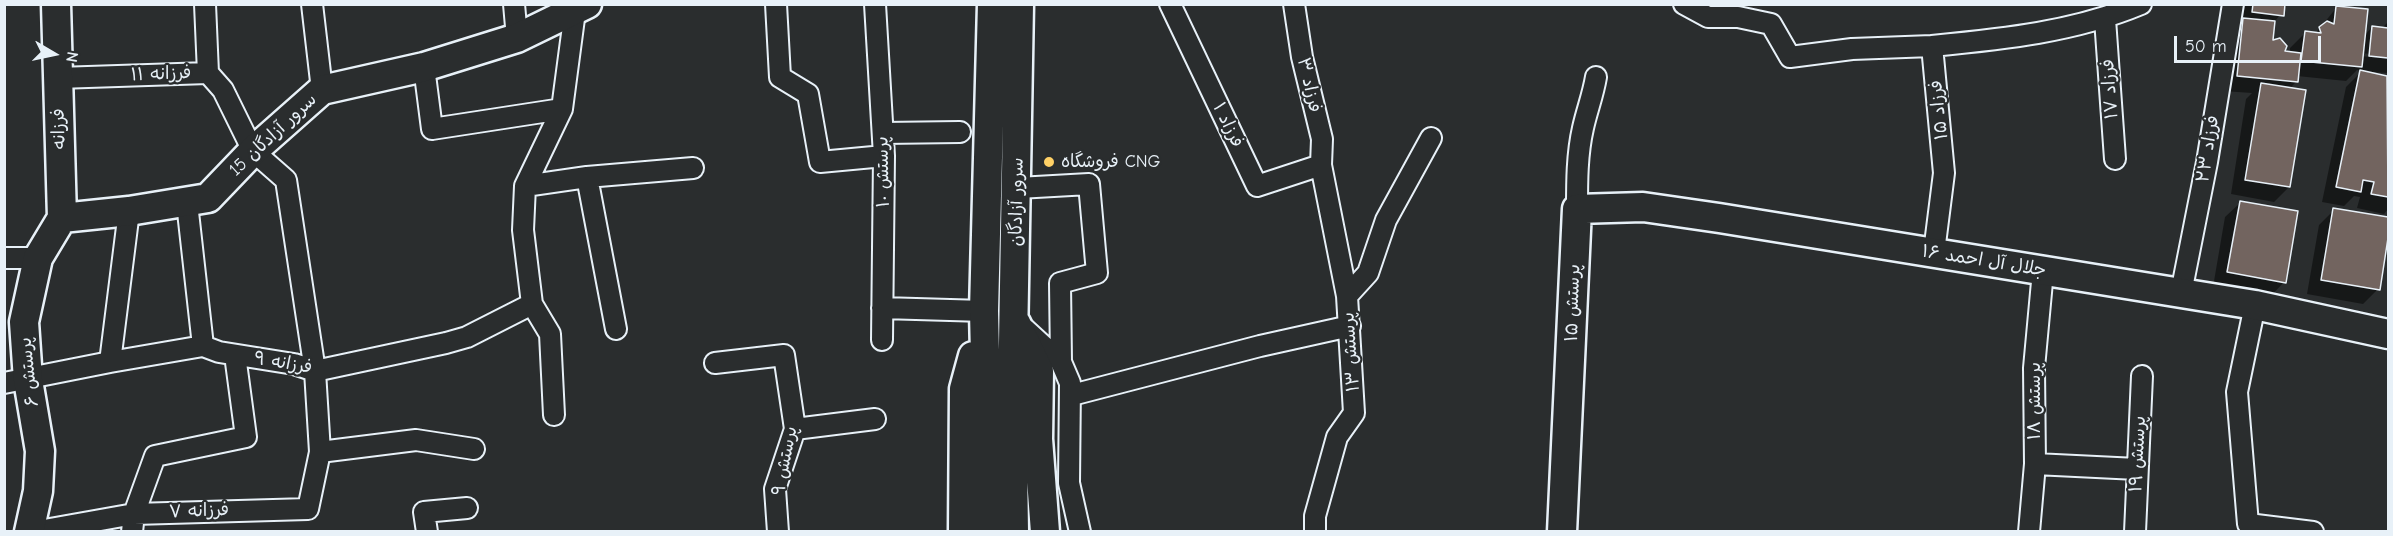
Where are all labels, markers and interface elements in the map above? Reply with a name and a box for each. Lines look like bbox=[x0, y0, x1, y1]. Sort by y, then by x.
north arrow bbox=[24, 24, 84, 84]
scale bar bbox=[2177, 24, 2324, 62]
text: 50 m bbox=[2185, 36, 2227, 57]
text: N bbox=[62, 50, 81, 63]
street label: فرزاد ۳ bbox=[1292, 55, 1326, 115]
street label: فرزاد ۱۷ bbox=[2097, 58, 2123, 120]
street label: فرزانه ۱۱ bbox=[130, 62, 192, 86]
street label: فرزاد ۱۵ bbox=[1925, 79, 1953, 141]
street label: سرور آزادگان 15 bbox=[225, 89, 321, 181]
street label: فرزاد ۱ bbox=[1208, 99, 1248, 151]
street label: فرزانه bbox=[47, 108, 71, 150]
street label: فرزاد ۲۳ bbox=[2192, 114, 2224, 184]
street label: پرستش ۱۰ bbox=[872, 136, 894, 208]
place label: فروشگاه CNG bbox=[1061, 151, 1160, 173]
marker: فروشگاه CNG bbox=[1042, 155, 1056, 169]
street label: سرور آزادگان bbox=[1005, 157, 1029, 247]
street label: جلال آل احمد ۱۶ bbox=[1920, 241, 2048, 281]
street label: پرستش ۱۵ bbox=[1561, 264, 1585, 342]
street label: پرستش ۱۳ bbox=[1337, 311, 1365, 393]
street label: پرستش ۶ bbox=[15, 336, 43, 408]
street label: فرزانه ۹ bbox=[252, 347, 314, 379]
street label: پرستش ۱۸ bbox=[2024, 362, 2046, 440]
street label: پرستش ۱۹ bbox=[2125, 415, 2151, 493]
street label: پرستش ۹ bbox=[768, 425, 802, 497]
street label: فرزانه ۷ bbox=[169, 499, 229, 523]

